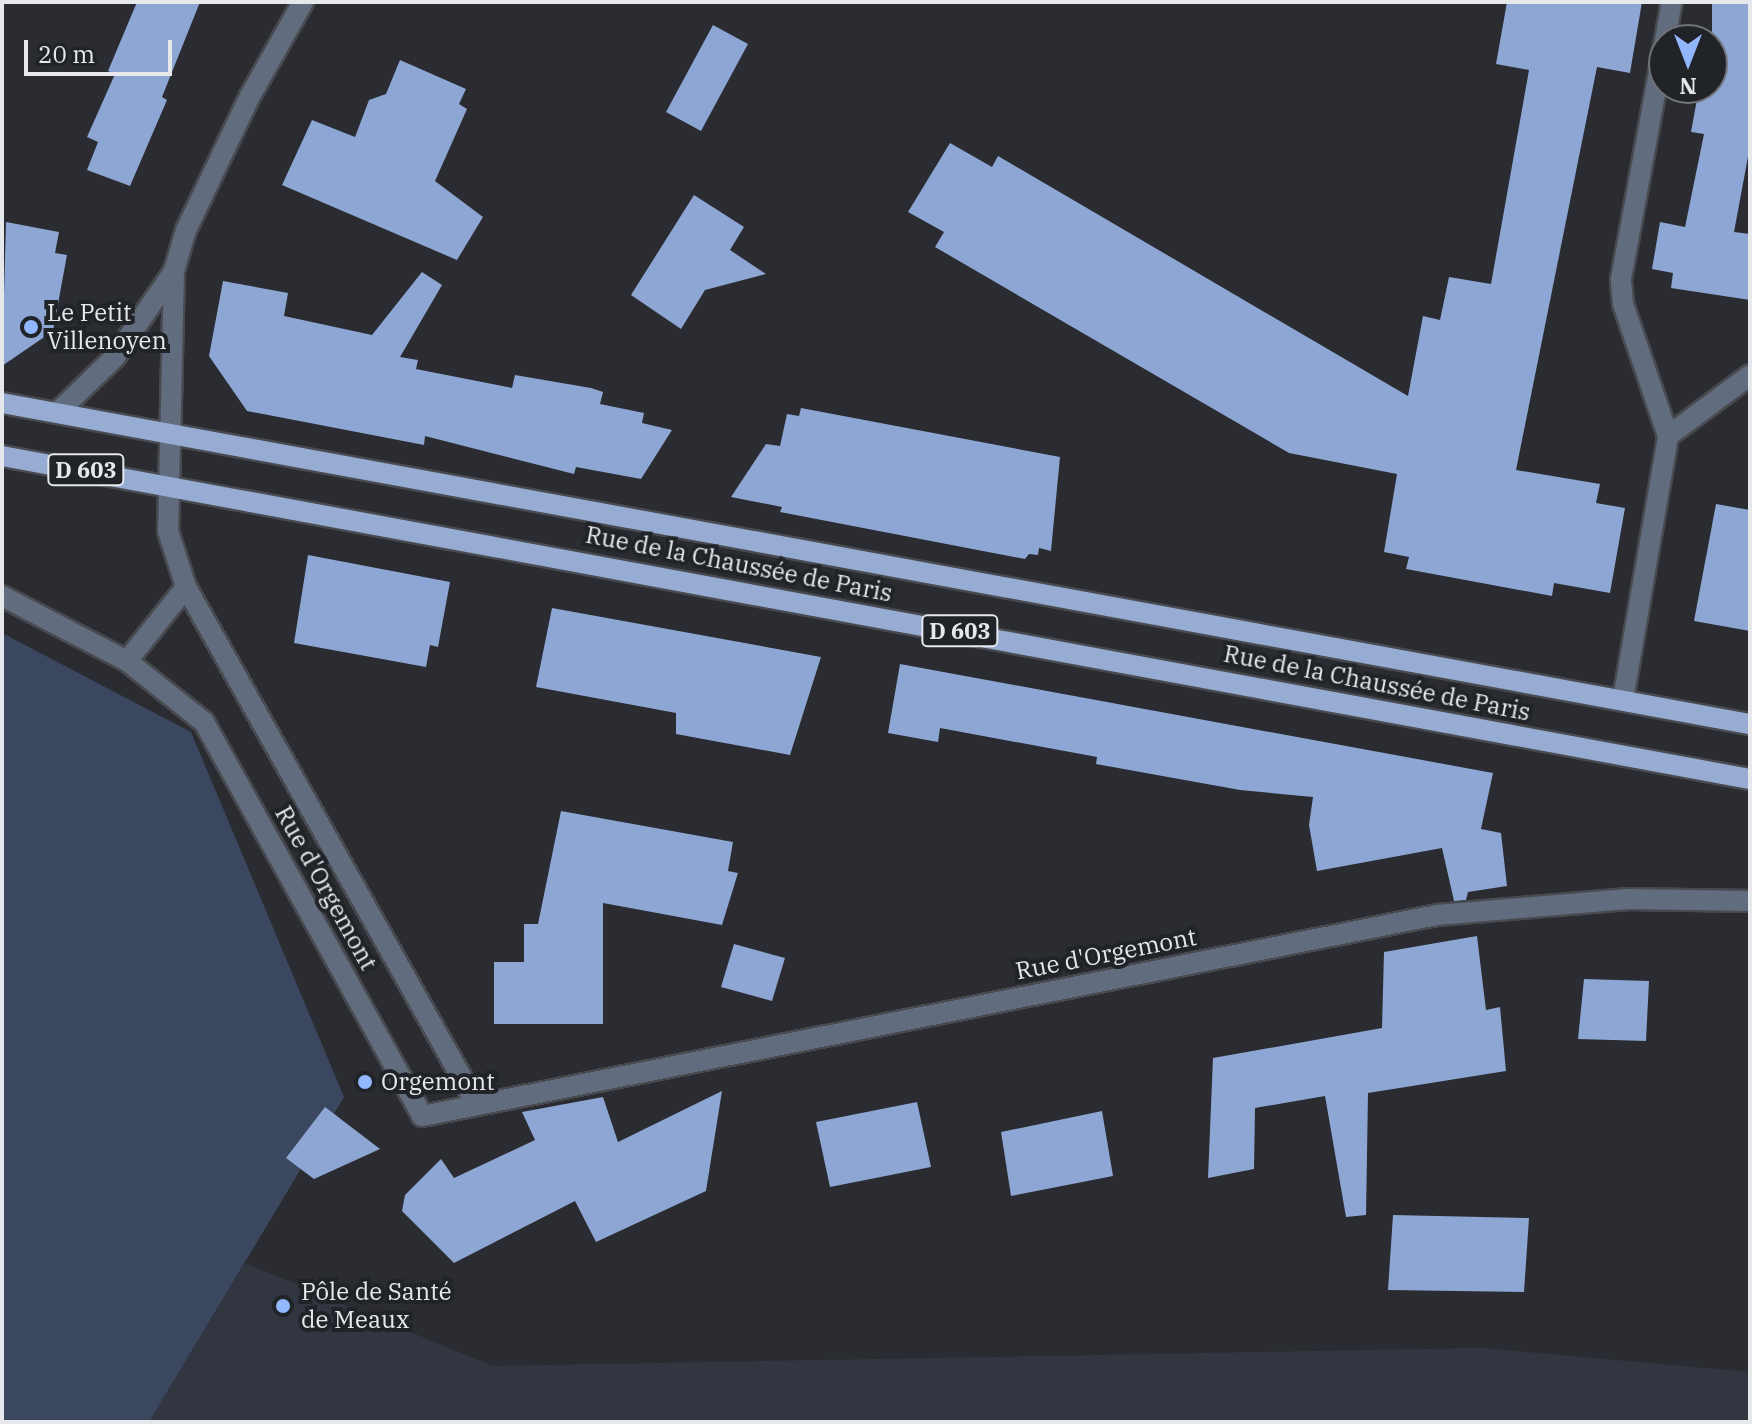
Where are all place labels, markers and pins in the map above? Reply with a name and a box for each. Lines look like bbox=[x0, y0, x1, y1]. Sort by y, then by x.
place label: Le Petit Villenoyen bbox=[47, 299, 167, 355]
marker: Le Petit Villenoyen bbox=[22, 318, 40, 336]
place label: Orgemont bbox=[381, 1068, 495, 1096]
marker: Orgemont bbox=[356, 1073, 374, 1091]
place label: Pôle de Santé de Meaux bbox=[301, 1278, 452, 1334]
marker: Pôle de Santé de Meaux bbox=[272, 1295, 294, 1317]

